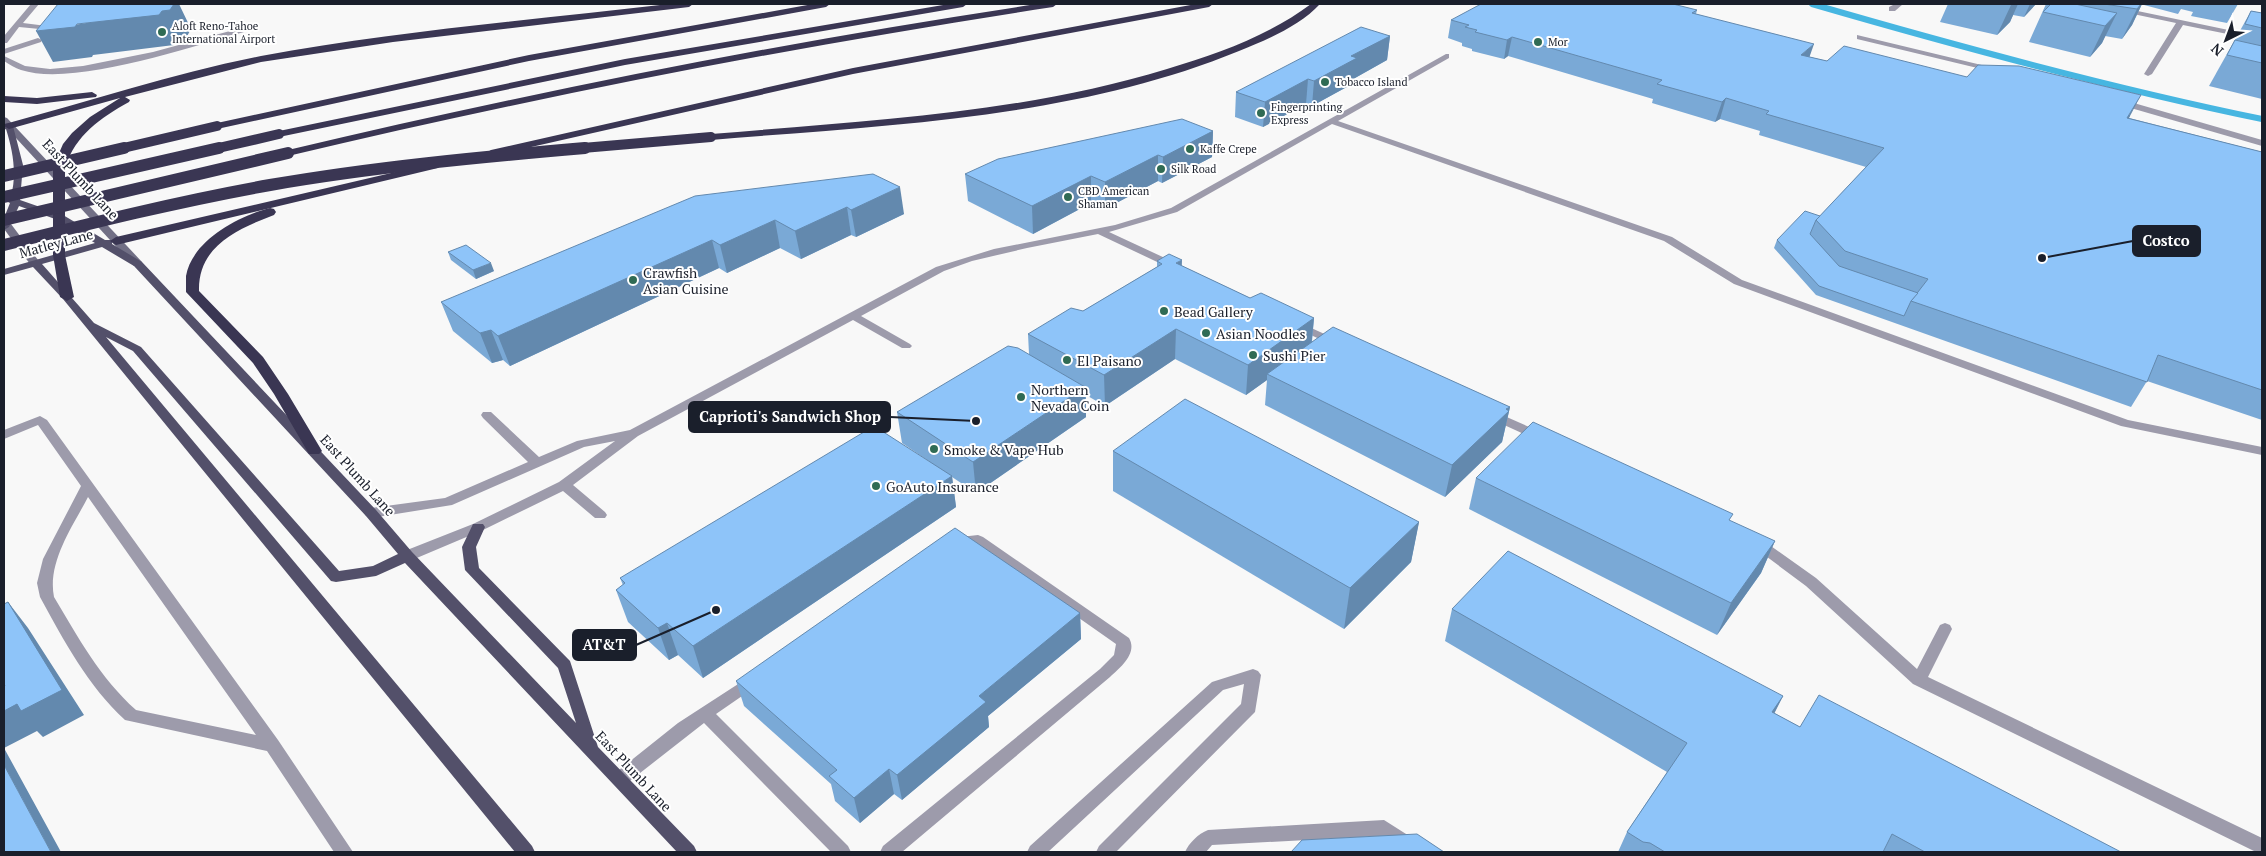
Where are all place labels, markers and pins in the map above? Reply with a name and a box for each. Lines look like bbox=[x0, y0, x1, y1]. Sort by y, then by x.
place label: Aloft Reno-Tahoe International Airport bbox=[172, 19, 275, 46]
marker: Aloft Reno-Tahoe International Airport bbox=[156, 26, 168, 38]
place label: Mor bbox=[1548, 35, 1569, 49]
marker: Mor bbox=[1532, 36, 1544, 48]
place label: Tobacco Island bbox=[1335, 75, 1408, 89]
marker: Tobacco Island bbox=[1319, 76, 1331, 88]
place label: Fingerprinting Express bbox=[1271, 100, 1343, 127]
marker: Fingerprinting Express bbox=[1255, 107, 1267, 119]
place label: Kaffe Crepe bbox=[1200, 142, 1257, 156]
marker: Kaffe Crepe bbox=[1184, 143, 1196, 155]
place label: Silk Road bbox=[1171, 162, 1216, 176]
marker: Silk Road bbox=[1155, 163, 1167, 175]
place label: CBD American Shaman bbox=[1078, 184, 1150, 211]
marker: CBD American Shaman bbox=[1062, 191, 1074, 203]
callout: Costco bbox=[2133, 226, 2200, 256]
place label: Crawfish Asian Cuisine bbox=[643, 263, 729, 298]
marker: Crawfish Asian Cuisine bbox=[627, 274, 639, 286]
place label: Bead Gallery bbox=[1174, 302, 1254, 321]
marker: Bead Gallery bbox=[1158, 305, 1170, 317]
place label: Asian Noodles bbox=[1216, 324, 1305, 343]
marker: Asian Noodles bbox=[1200, 327, 1212, 339]
place label: Sushi Pier bbox=[1263, 346, 1326, 365]
marker: Sushi Pier bbox=[1247, 349, 1259, 361]
place label: El Paisano bbox=[1077, 351, 1142, 370]
marker: El Paisano bbox=[1061, 354, 1073, 366]
place label: Northern Nevada Coin bbox=[1031, 380, 1110, 415]
marker: Northern Nevada Coin bbox=[1015, 391, 1027, 403]
callout: Caprioti's Sandwich Shop bbox=[689, 402, 890, 432]
place label: Smoke & Vape Hub bbox=[944, 440, 1064, 459]
marker: Smoke & Vape Hub bbox=[928, 443, 940, 455]
place label: GoAuto Insurance bbox=[886, 477, 999, 496]
marker: GoAuto Insurance bbox=[870, 480, 882, 492]
callout: AT&T bbox=[573, 630, 636, 660]

